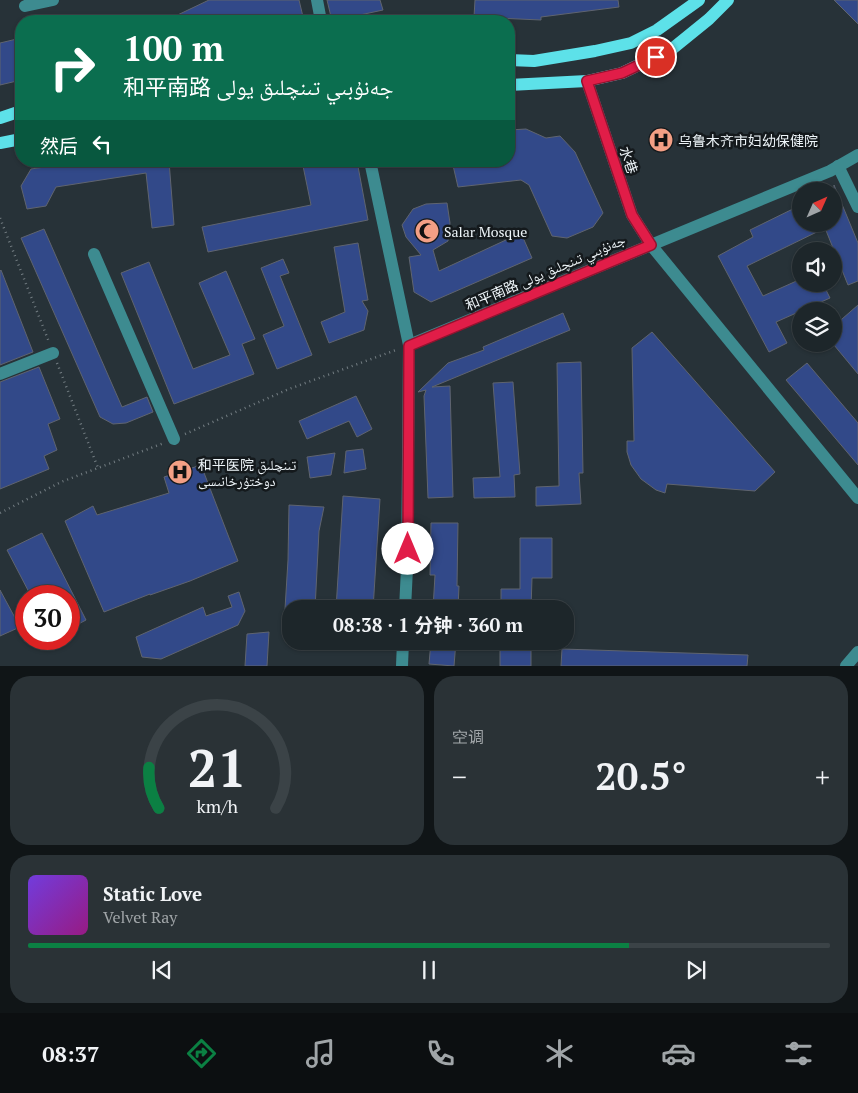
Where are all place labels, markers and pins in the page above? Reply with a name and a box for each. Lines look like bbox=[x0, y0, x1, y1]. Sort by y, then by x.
pin bbox=[635, 36, 677, 78]
hospital icon: 乌鲁木齐市妇幼保健院 bbox=[648, 127, 674, 153]
place label: 乌鲁木齐市妇幼保健院 bbox=[678, 131, 818, 150]
mosque icon: Salar Mosque bbox=[414, 218, 440, 244]
place label: Salar Mosque bbox=[444, 222, 527, 241]
place label: 和平医院 تىنچلىق دوختۇرخانىسى bbox=[198, 455, 296, 490]
hospital icon: 和平医院 تىنچلىق دوختۇرخانىسى bbox=[167, 459, 193, 485]

